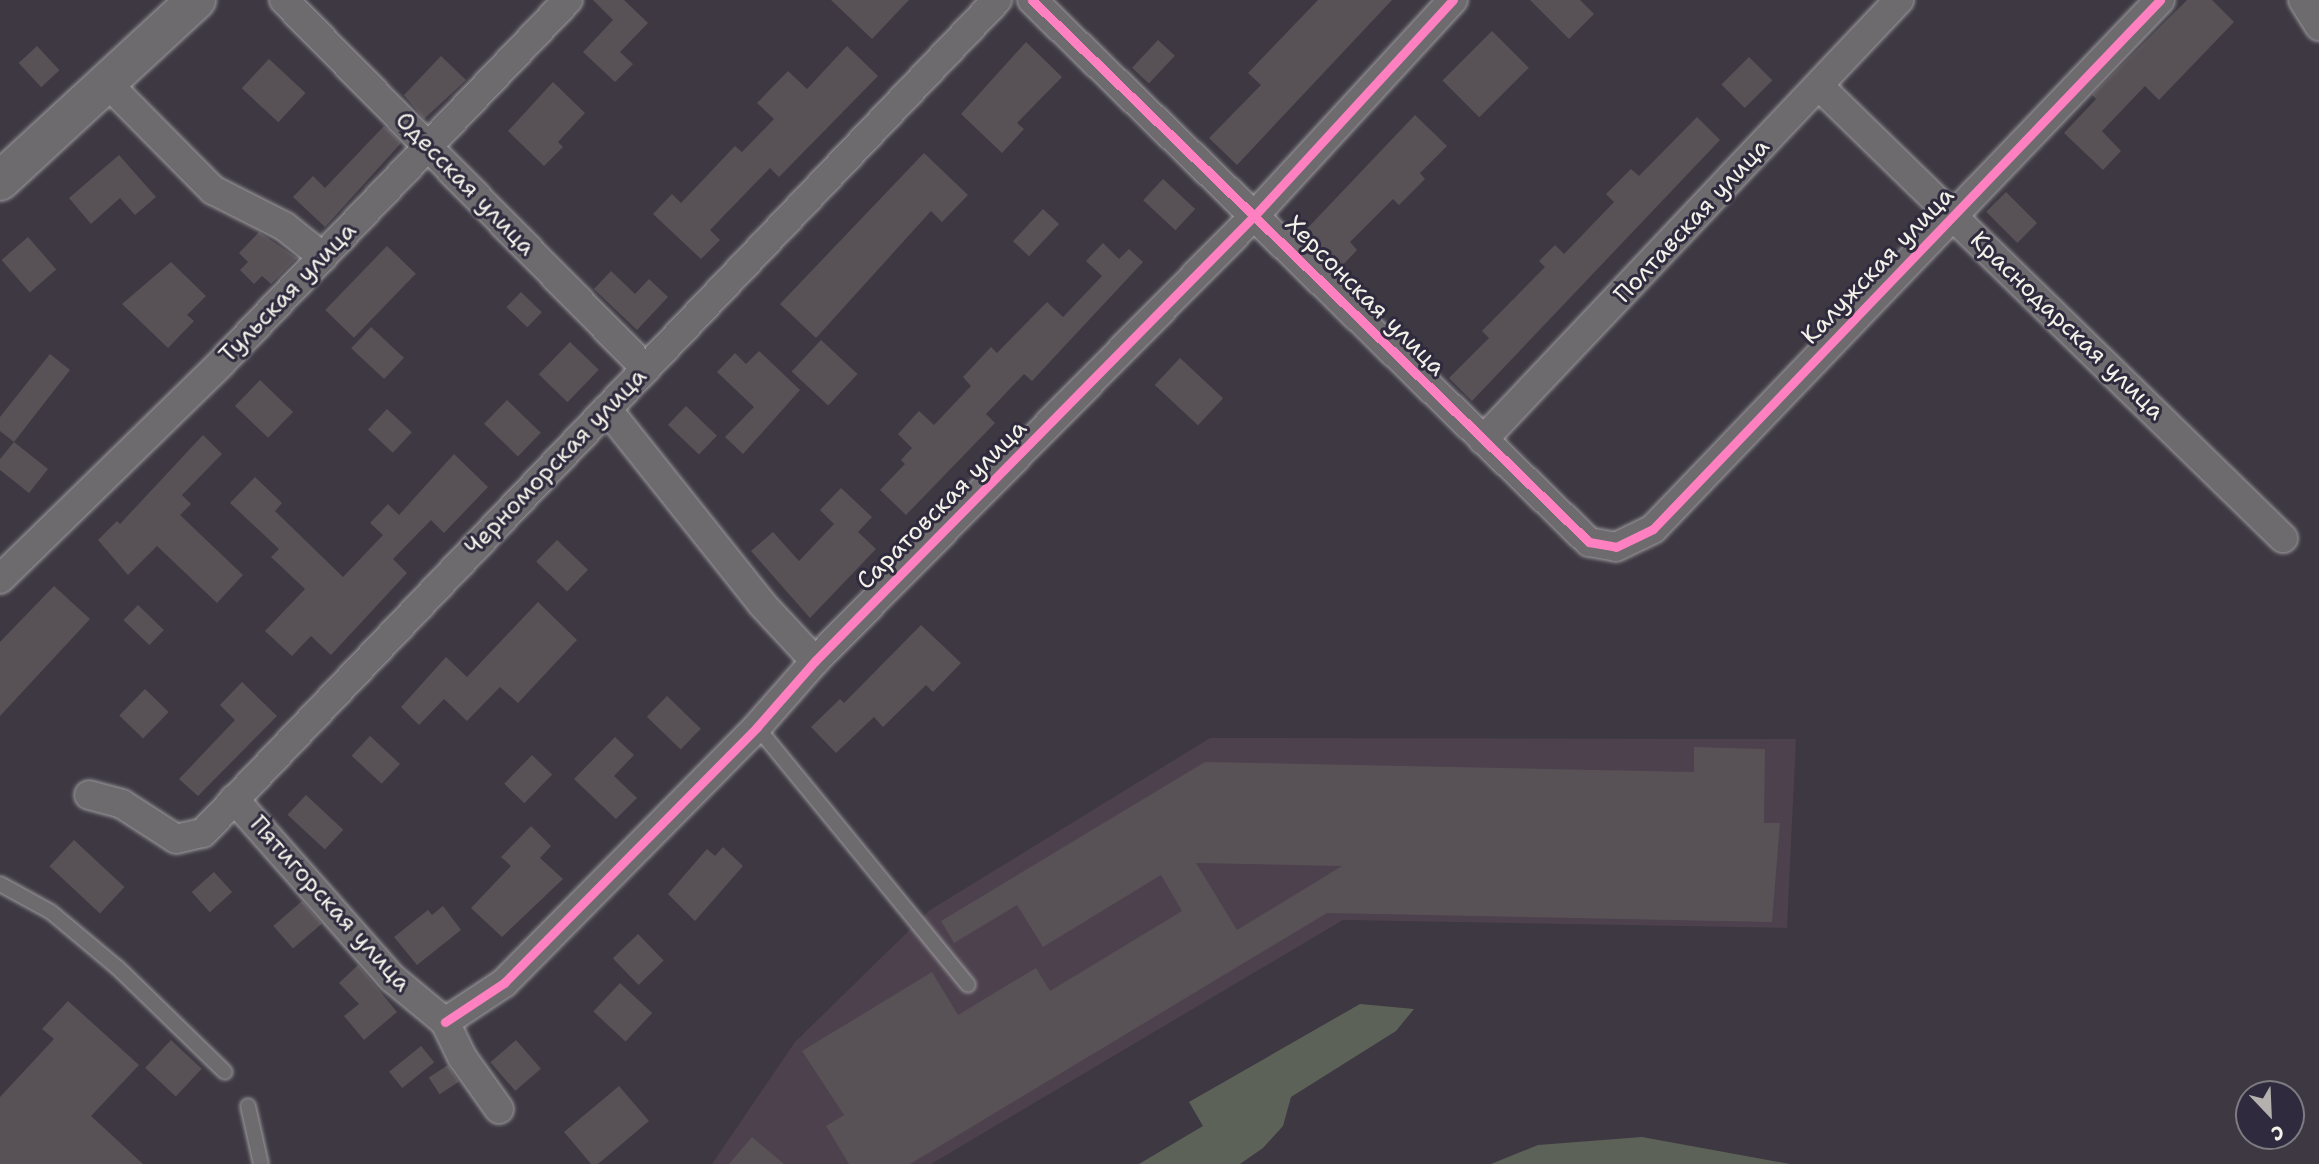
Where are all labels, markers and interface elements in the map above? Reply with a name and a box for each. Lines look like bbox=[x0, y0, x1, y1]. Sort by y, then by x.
street label: Одесская улица bbox=[389, 106, 541, 262]
street label: Полтавская улица bbox=[1608, 133, 1776, 309]
street label: Калужская улица bbox=[1796, 181, 1960, 351]
street label: Херсонская улица bbox=[1279, 210, 1451, 382]
street label: Тульская улица bbox=[214, 217, 362, 369]
street label: Краснодарская улица bbox=[1964, 226, 2170, 426]
street label: Черноморская улица bbox=[459, 362, 653, 562]
street label: Саратовская улица bbox=[851, 414, 1033, 596]
street label: Пятигорская улица bbox=[244, 810, 416, 998]
north arrow bbox=[2235, 1080, 2305, 1150]
text: С bbox=[2267, 1119, 2288, 1147]

